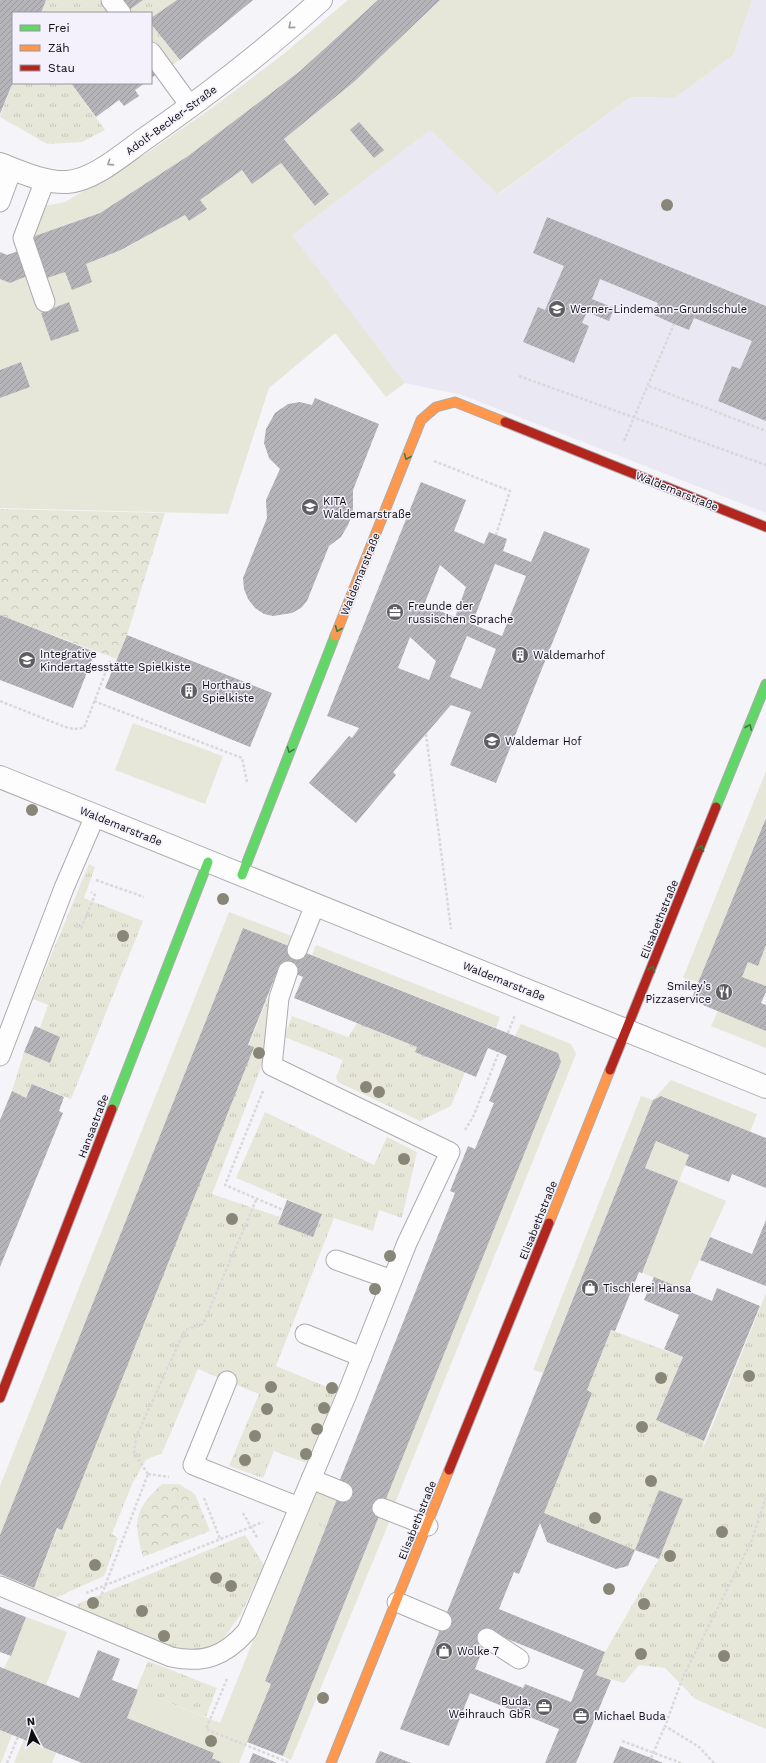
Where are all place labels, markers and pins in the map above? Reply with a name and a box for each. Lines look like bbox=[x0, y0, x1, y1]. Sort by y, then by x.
school or university icon: Werner-Lindemann-Grundschule bbox=[547, 299, 567, 319]
place label: Werner-Lindemann-Grundschule bbox=[570, 303, 747, 316]
place label: KITA Waldemarstraße bbox=[323, 495, 411, 521]
school or university icon: KITA Waldemarstraße bbox=[300, 497, 320, 517]
place label: Freunde der russischen Sprache bbox=[408, 600, 513, 626]
office icon: Freunde der russischen Sprache bbox=[385, 602, 405, 622]
building icon: Waldemarhof bbox=[510, 645, 530, 665]
place label: Integrative Kindertagesstätte Spielkiste bbox=[40, 648, 191, 674]
place label: Waldemarhof bbox=[533, 649, 605, 662]
school or university icon: Integrative Kindertagesstätte Spielkiste bbox=[17, 650, 37, 670]
place label: Horthaus Spielkiste bbox=[202, 679, 254, 705]
building icon: Horthaus Spielkiste bbox=[179, 681, 199, 701]
school or university icon: Waldemar Hof bbox=[482, 731, 502, 751]
place label: Waldemar Hof bbox=[505, 735, 582, 748]
place label: Smiley’s Pizzaservice bbox=[646, 980, 711, 1006]
restaurant icon: Smiley’s Pizzaservice bbox=[714, 982, 734, 1002]
shop icon: Tischlerei Hansa bbox=[580, 1278, 600, 1298]
place label: Tischlerei Hansa bbox=[603, 1282, 691, 1295]
shop icon: Wolke 7 bbox=[434, 1641, 454, 1661]
place label: Wolke 7 bbox=[457, 1645, 499, 1658]
place label: Buda, Weihrauch GbR bbox=[449, 1695, 531, 1721]
office icon: Buda, Weihrauch GbR bbox=[534, 1697, 554, 1717]
office icon: Michael Buda bbox=[571, 1706, 591, 1726]
place label: Michael Buda bbox=[594, 1710, 666, 1723]

